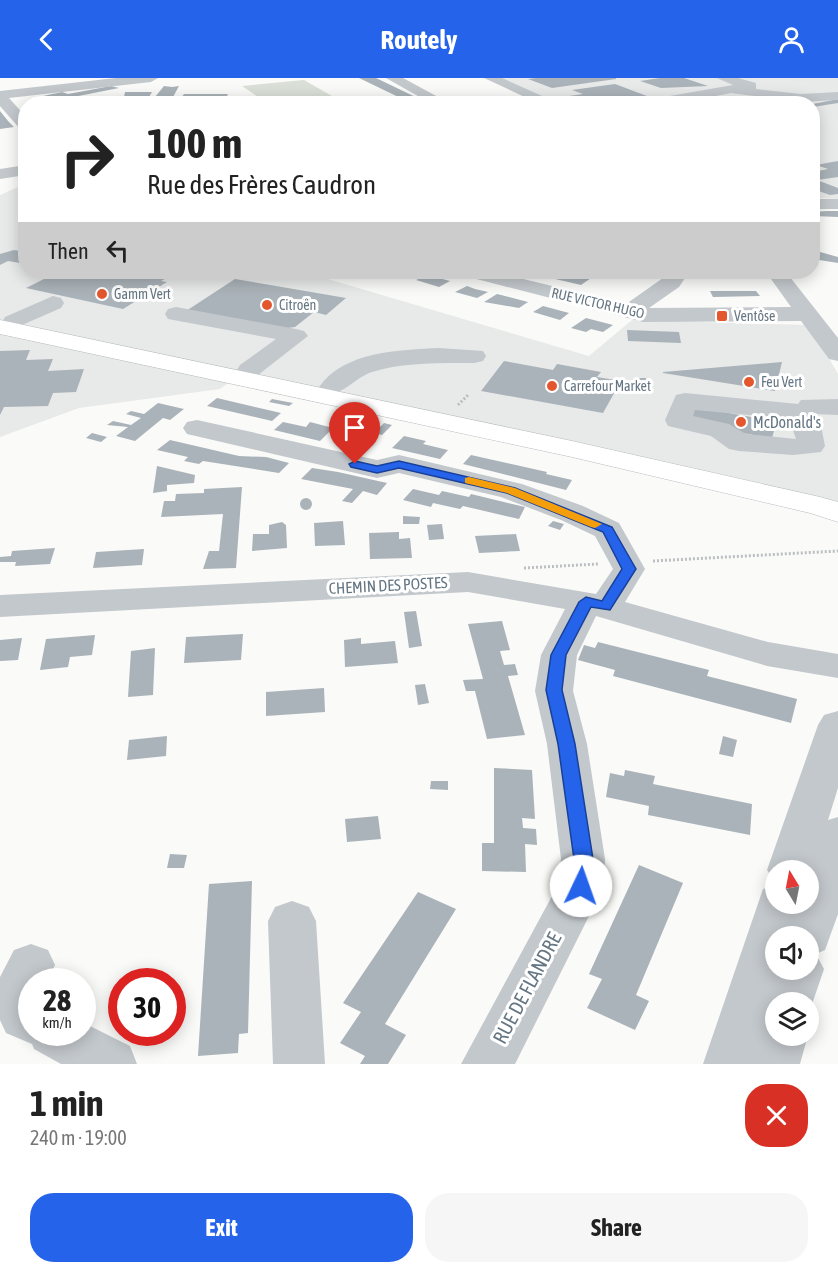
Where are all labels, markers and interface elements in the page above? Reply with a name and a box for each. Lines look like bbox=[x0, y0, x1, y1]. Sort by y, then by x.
icon: back bbox=[30, 23, 63, 56]
icon: person bbox=[775, 23, 808, 56]
text: Routely bbox=[380, 24, 458, 55]
text: 100 m bbox=[147, 119, 242, 167]
icon: right bbox=[48, 120, 126, 198]
text: Rue des Frères Caudron bbox=[147, 169, 376, 200]
icon: left bbox=[101, 234, 134, 267]
text: Then bbox=[48, 238, 89, 264]
street label: RUE VICTOR HUGO bbox=[550, 285, 646, 321]
place label: Gamm Vert bbox=[114, 286, 171, 302]
marker: Gamm Vert bbox=[95, 287, 109, 301]
place label: Citroën bbox=[279, 297, 316, 313]
marker: Citroën bbox=[260, 298, 274, 312]
place label: Ventôse bbox=[734, 308, 775, 324]
marker: Ventôse bbox=[715, 309, 729, 323]
place label: Feu Vert bbox=[761, 374, 802, 390]
marker: Feu Vert bbox=[742, 375, 756, 389]
place label: Carrefour Market bbox=[564, 378, 651, 394]
marker: Carrefour Market bbox=[545, 379, 559, 393]
pin bbox=[329, 402, 380, 464]
icon: arrive bbox=[338, 411, 371, 444]
place label: McDonald's bbox=[753, 413, 822, 431]
marker: McDonald's bbox=[734, 415, 748, 429]
street label: CHEMIN DES POSTES bbox=[328, 573, 448, 597]
position arrow bbox=[549, 854, 613, 918]
north arrow bbox=[765, 860, 819, 914]
map controls bbox=[765, 860, 819, 1046]
button: sound bbox=[765, 926, 819, 980]
street label: RUE DE FLANDRE bbox=[488, 928, 566, 1047]
speed limit sign: 30 bbox=[108, 968, 186, 1046]
text: 28 bbox=[43, 983, 71, 1017]
button: layers bbox=[765, 992, 819, 1046]
text: km/h bbox=[42, 1014, 72, 1031]
text: 1 min bbox=[30, 1082, 104, 1124]
button: close bbox=[745, 1084, 808, 1147]
text: 240 m · 19:00 bbox=[30, 1126, 127, 1149]
button: Exit bbox=[30, 1193, 413, 1262]
button: Share bbox=[425, 1193, 808, 1262]

